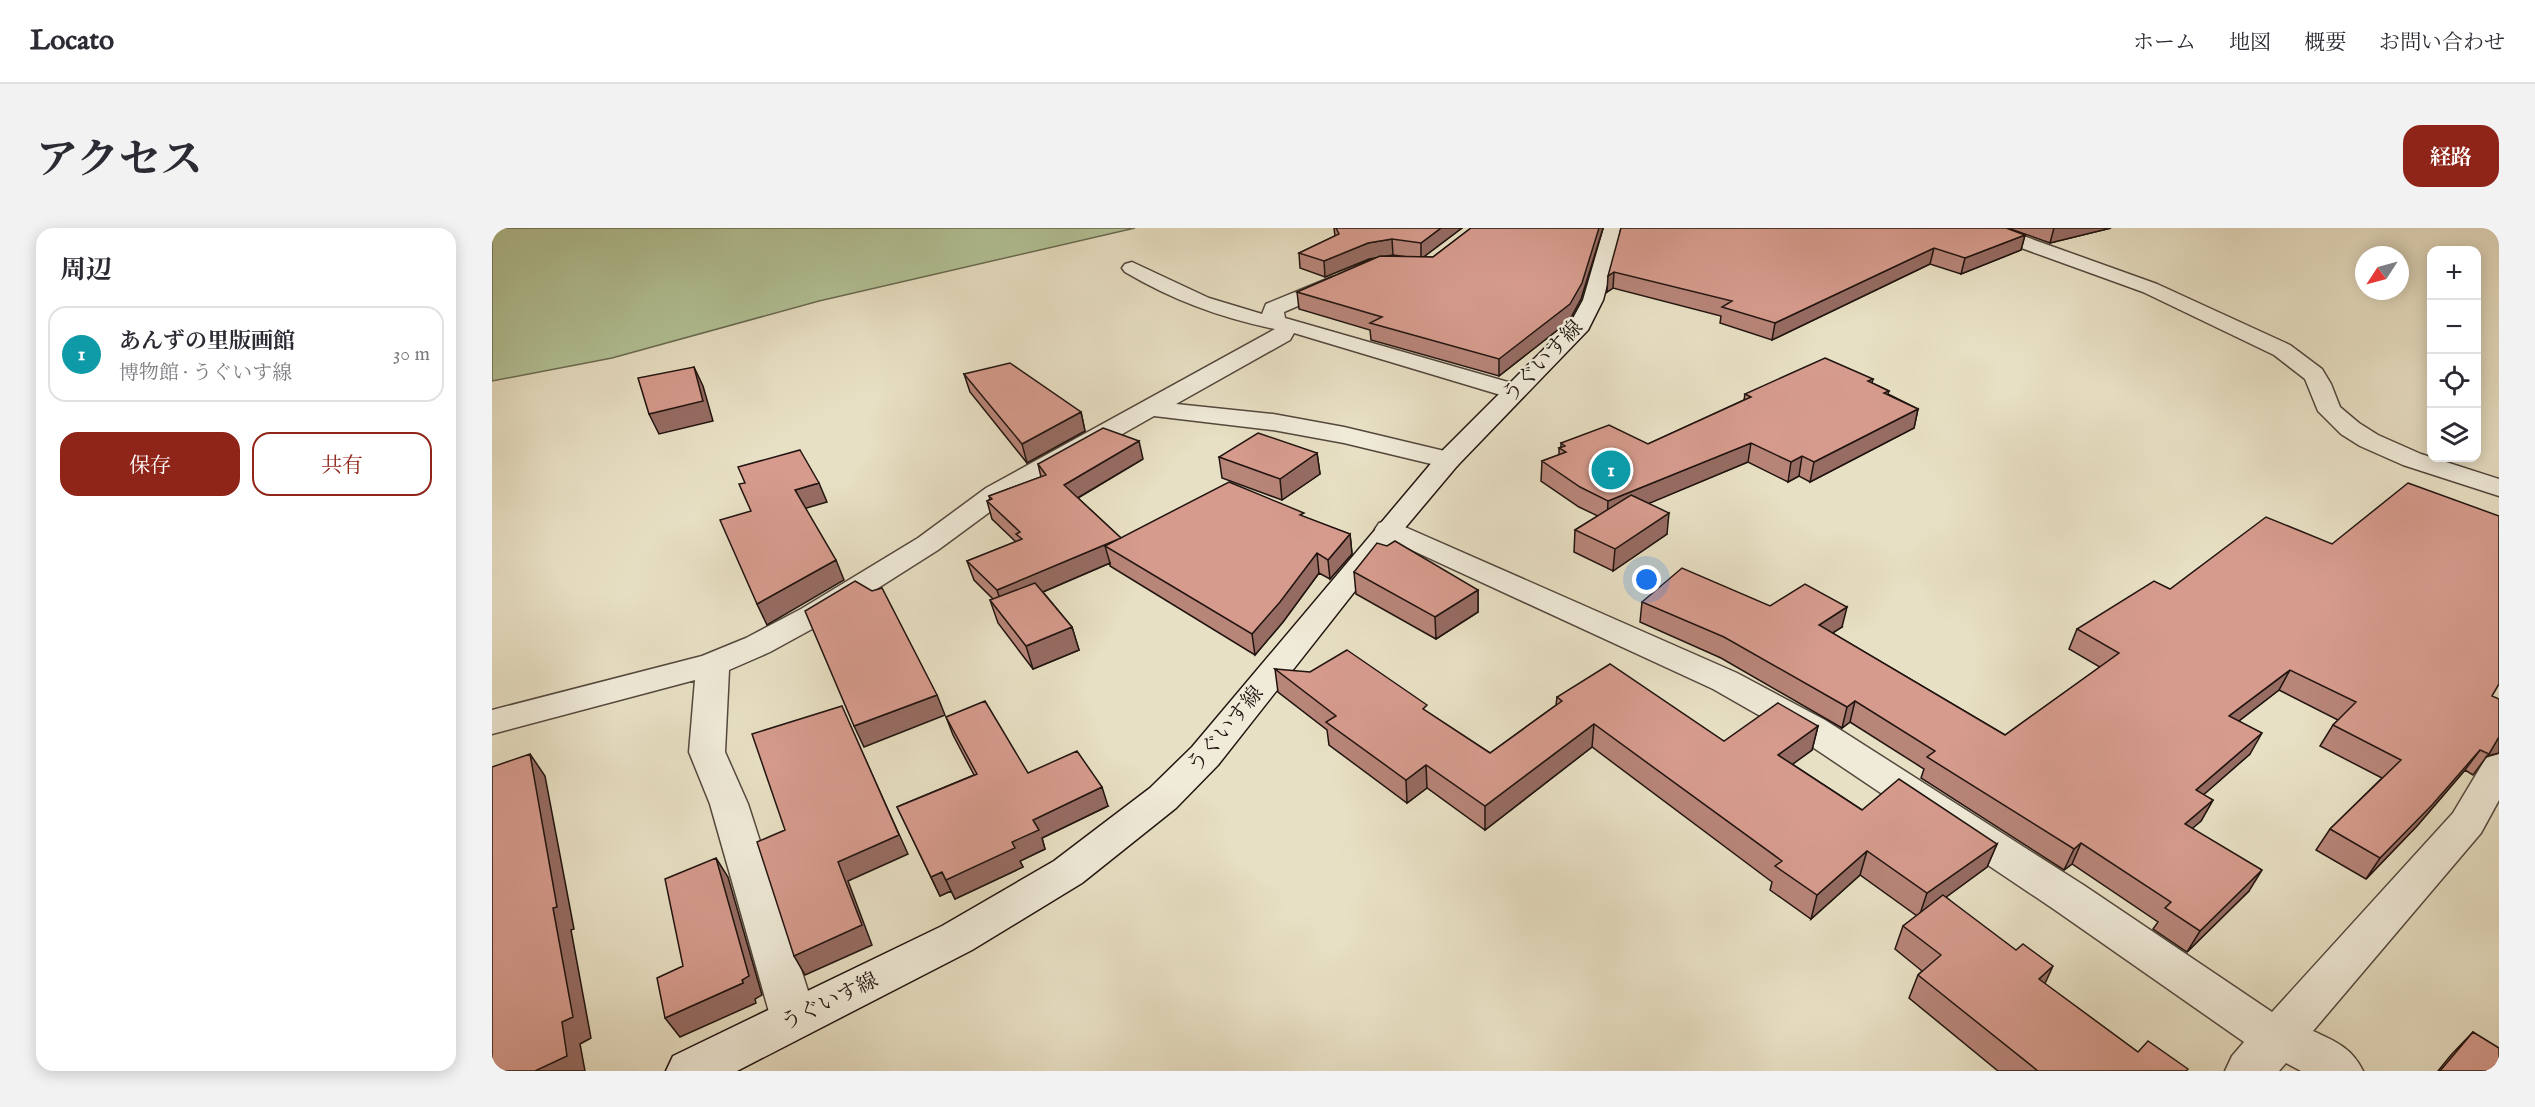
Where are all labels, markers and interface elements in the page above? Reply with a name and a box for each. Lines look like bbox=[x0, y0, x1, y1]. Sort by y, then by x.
text: Locato bbox=[30, 24, 114, 59]
text: ホーム bbox=[2133, 30, 2196, 57]
text: 地図 bbox=[2229, 30, 2271, 57]
text: 概要 bbox=[2304, 30, 2346, 57]
text: お問い合わせ bbox=[2379, 30, 2505, 57]
button: 経路 bbox=[2403, 125, 2499, 187]
text: アクセス bbox=[36, 135, 203, 188]
north arrow bbox=[2355, 246, 2409, 300]
map controls bbox=[2427, 246, 2481, 462]
button: + bbox=[2427, 246, 2481, 300]
text: 周辺 bbox=[60, 254, 112, 287]
button: − bbox=[2427, 300, 2481, 354]
street label: うぐいす線 bbox=[1497, 315, 1589, 409]
text: あんずの里版画館 bbox=[119, 328, 295, 356]
text: 1 bbox=[78, 342, 85, 367]
text: 30 m bbox=[393, 342, 430, 367]
button: locate bbox=[2427, 354, 2481, 408]
text: 博物館 · うぐいす線 bbox=[119, 361, 292, 386]
button: layers bbox=[2427, 408, 2481, 462]
button: 保存 bbox=[60, 432, 240, 496]
button: 共有 bbox=[252, 432, 432, 496]
pin: 1 bbox=[1592, 448, 1630, 492]
your location bbox=[1632, 565, 1661, 594]
street label: うぐいす線 bbox=[1182, 681, 1270, 779]
street label: うぐいす線 bbox=[777, 967, 883, 1037]

